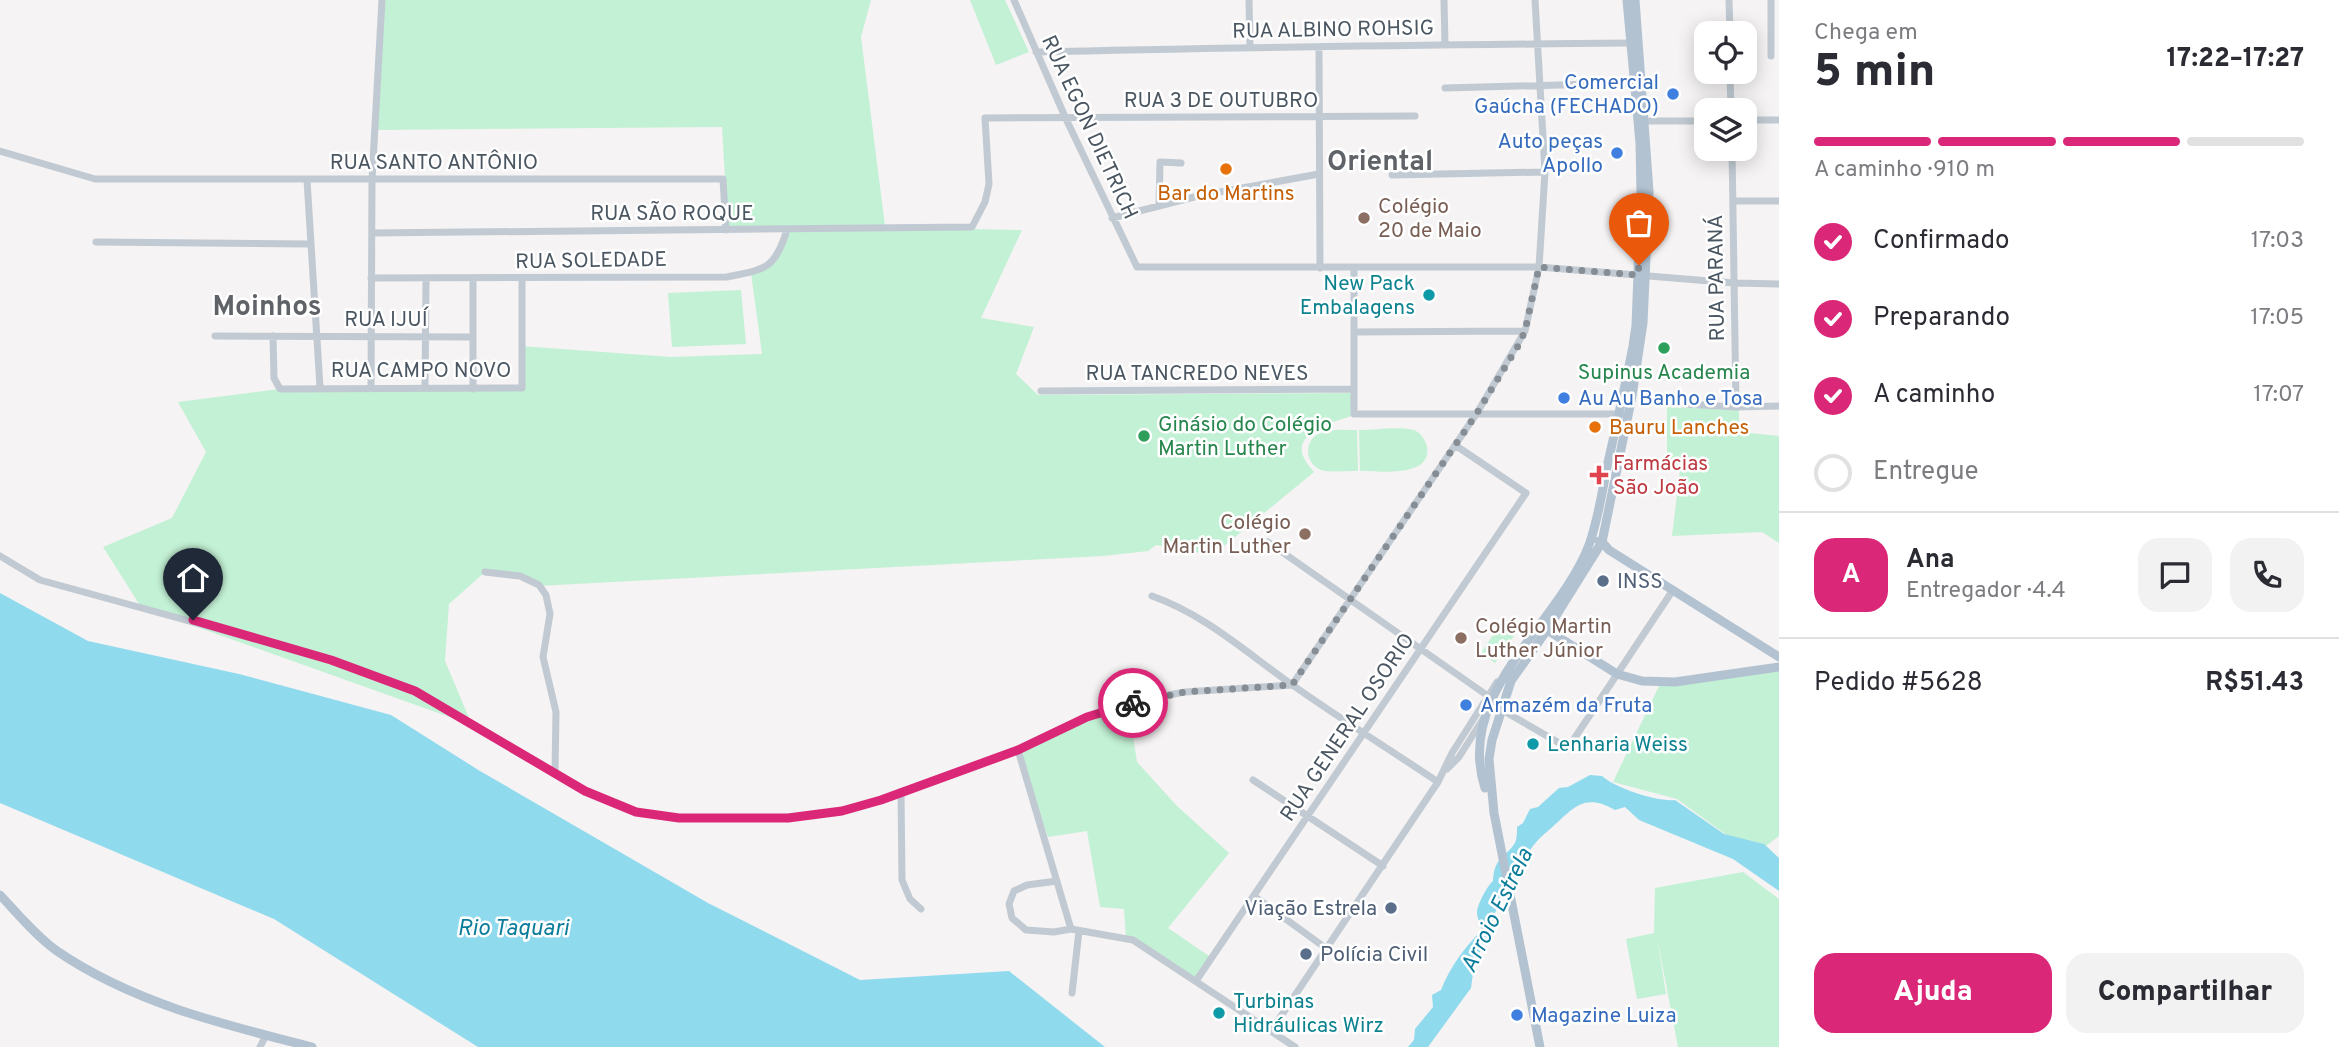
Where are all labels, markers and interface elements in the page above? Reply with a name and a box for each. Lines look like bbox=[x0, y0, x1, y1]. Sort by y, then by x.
street label: RUA ALBINO ROHSIG bbox=[1232, 15, 1434, 46]
text: Chega em bbox=[1814, 19, 1918, 48]
map controls bbox=[1694, 21, 1757, 161]
button: locate bbox=[1694, 21, 1757, 84]
street label: RUA EGON DIETRICH bbox=[1034, 31, 1143, 224]
text: 17:22–17:27 bbox=[2166, 43, 2304, 76]
text: 5 min bbox=[1814, 44, 1936, 103]
place label: Comercial Gaúcha (FECHADO) bbox=[1474, 70, 1659, 121]
marker: Comercial Gaúcha (FECHADO) bbox=[1665, 86, 1681, 102]
street label: RUA 3 DE OUTUBRO bbox=[1124, 88, 1318, 115]
button: layers bbox=[1694, 98, 1757, 161]
place label: Auto peças Apollo bbox=[1498, 129, 1603, 180]
district label: Oriental bbox=[1327, 145, 1433, 181]
marker: Auto peças Apollo bbox=[1609, 145, 1625, 161]
street label: RUA SANTO ANTÔNIO bbox=[330, 149, 538, 177]
text: A caminho · 910 m bbox=[1814, 156, 1995, 185]
marker: Bar do Martins bbox=[1218, 161, 1234, 177]
place label: Bar do Martins bbox=[1157, 181, 1295, 208]
pin bbox=[1609, 193, 1669, 265]
place label: Colégio 20 de Maio bbox=[1378, 194, 1482, 245]
street label: RUA SÃO ROQUE bbox=[590, 201, 754, 228]
icon: bag bbox=[1620, 204, 1658, 242]
marker: Colégio 20 de Maio bbox=[1356, 210, 1372, 226]
street label: RUA PARANÁ bbox=[1702, 214, 1732, 342]
icon: check bbox=[1814, 223, 1852, 261]
text: Confirmado bbox=[1873, 225, 2010, 258]
text: 17:03 bbox=[2251, 227, 2304, 256]
street label: RUA SOLEDADE bbox=[515, 247, 667, 276]
place label: New Pack Embalagens bbox=[1300, 271, 1415, 322]
marker: New Pack Embalagens bbox=[1421, 287, 1437, 303]
district label: Moinhos bbox=[212, 290, 322, 326]
icon: check bbox=[1814, 300, 1852, 338]
text: Preparando bbox=[1873, 302, 2010, 335]
text: 17:05 bbox=[2250, 304, 2304, 333]
street label: RUA IJUÍ bbox=[344, 306, 430, 334]
marker: Supinus Academia bbox=[1656, 340, 1672, 356]
street label: RUA CAMPO NOVO bbox=[331, 358, 511, 385]
place label: Supinus Academia bbox=[1578, 360, 1750, 387]
street label: RUA TANCREDO NEVES bbox=[1085, 361, 1309, 388]
icon: check bbox=[1814, 377, 1852, 415]
text: A caminho bbox=[1873, 379, 1995, 412]
text: 17:07 bbox=[2253, 381, 2304, 410]
place label: Au Au Banho e Tosa bbox=[1578, 386, 1763, 413]
marker: Au Au Banho e Tosa bbox=[1556, 390, 1572, 406]
place label: Ginásio do Colégio Martin Luther bbox=[1158, 412, 1332, 463]
place label: Bauru Lanches bbox=[1609, 415, 1749, 442]
marker: Bauru Lanches bbox=[1587, 419, 1603, 435]
marker: Ginásio do Colégio Martin Luther bbox=[1136, 428, 1152, 444]
place label: Farmácias São João bbox=[1613, 451, 1708, 502]
text: Entregue bbox=[1873, 456, 1979, 489]
marker: Farmácias São João bbox=[1591, 467, 1607, 483]
place label: Colégio Martin Luther bbox=[1162, 510, 1291, 561]
marker: Colégio Martin Luther bbox=[1297, 526, 1313, 542]
button: chat bbox=[2138, 538, 2212, 612]
button: phone bbox=[2230, 538, 2304, 612]
text: Ana bbox=[1906, 544, 1955, 577]
pin bbox=[163, 548, 223, 620]
icon: home bbox=[174, 559, 212, 597]
text: A bbox=[1842, 559, 1860, 592]
place label: INSS bbox=[1617, 569, 1663, 596]
marker: INSS bbox=[1595, 573, 1611, 589]
text: Entregador · 4.4 bbox=[1906, 577, 2066, 606]
place label: Colégio Martin Luther Júnior bbox=[1475, 614, 1612, 665]
street label: RUA GENERAL OSORIO bbox=[1275, 628, 1421, 827]
marker: Colégio Martin Luther Júnior bbox=[1453, 630, 1469, 646]
text: Pedido #5628 bbox=[1814, 667, 1983, 700]
text: R$51.43 bbox=[2205, 667, 2304, 700]
courier bbox=[1098, 668, 1168, 738]
icon: bike bbox=[1114, 684, 1152, 722]
place label: Armazém da Fruta bbox=[1480, 693, 1652, 720]
marker: Armazém da Fruta bbox=[1458, 697, 1474, 713]
place label: Lenharia Weiss bbox=[1547, 732, 1688, 759]
marker: Lenharia Weiss bbox=[1525, 736, 1541, 752]
water label: Arroio Estrela bbox=[1456, 844, 1541, 978]
place label: Viação Estrela bbox=[1244, 896, 1377, 923]
marker: Viação Estrela bbox=[1383, 900, 1399, 916]
water label: Rio Taquari bbox=[457, 915, 570, 944]
place label: Polícia Civil bbox=[1320, 942, 1428, 969]
marker: Polícia Civil bbox=[1298, 946, 1314, 962]
button: Ajuda bbox=[1814, 953, 2052, 1033]
button: Compartilhar bbox=[2066, 953, 2304, 1033]
place label: Turbinas Hidráulicas Wirz bbox=[1233, 989, 1384, 1040]
place label: Magazine Luiza bbox=[1531, 1003, 1677, 1030]
marker: Turbinas Hidráulicas Wirz bbox=[1211, 1005, 1227, 1021]
marker: Magazine Luiza bbox=[1509, 1007, 1525, 1023]

